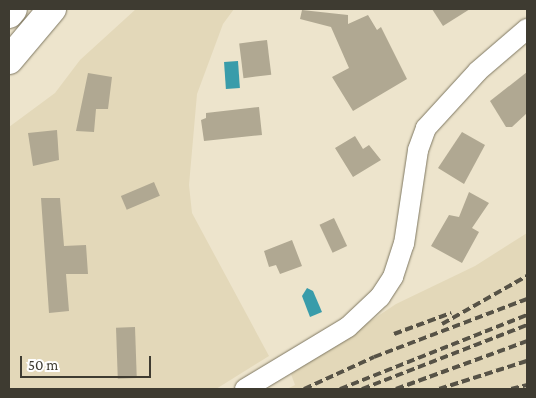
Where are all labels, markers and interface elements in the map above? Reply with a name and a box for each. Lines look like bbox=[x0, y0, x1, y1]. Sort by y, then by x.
scale bar bbox=[22, 346, 154, 378]
text: 50 m bbox=[28, 357, 58, 373]

